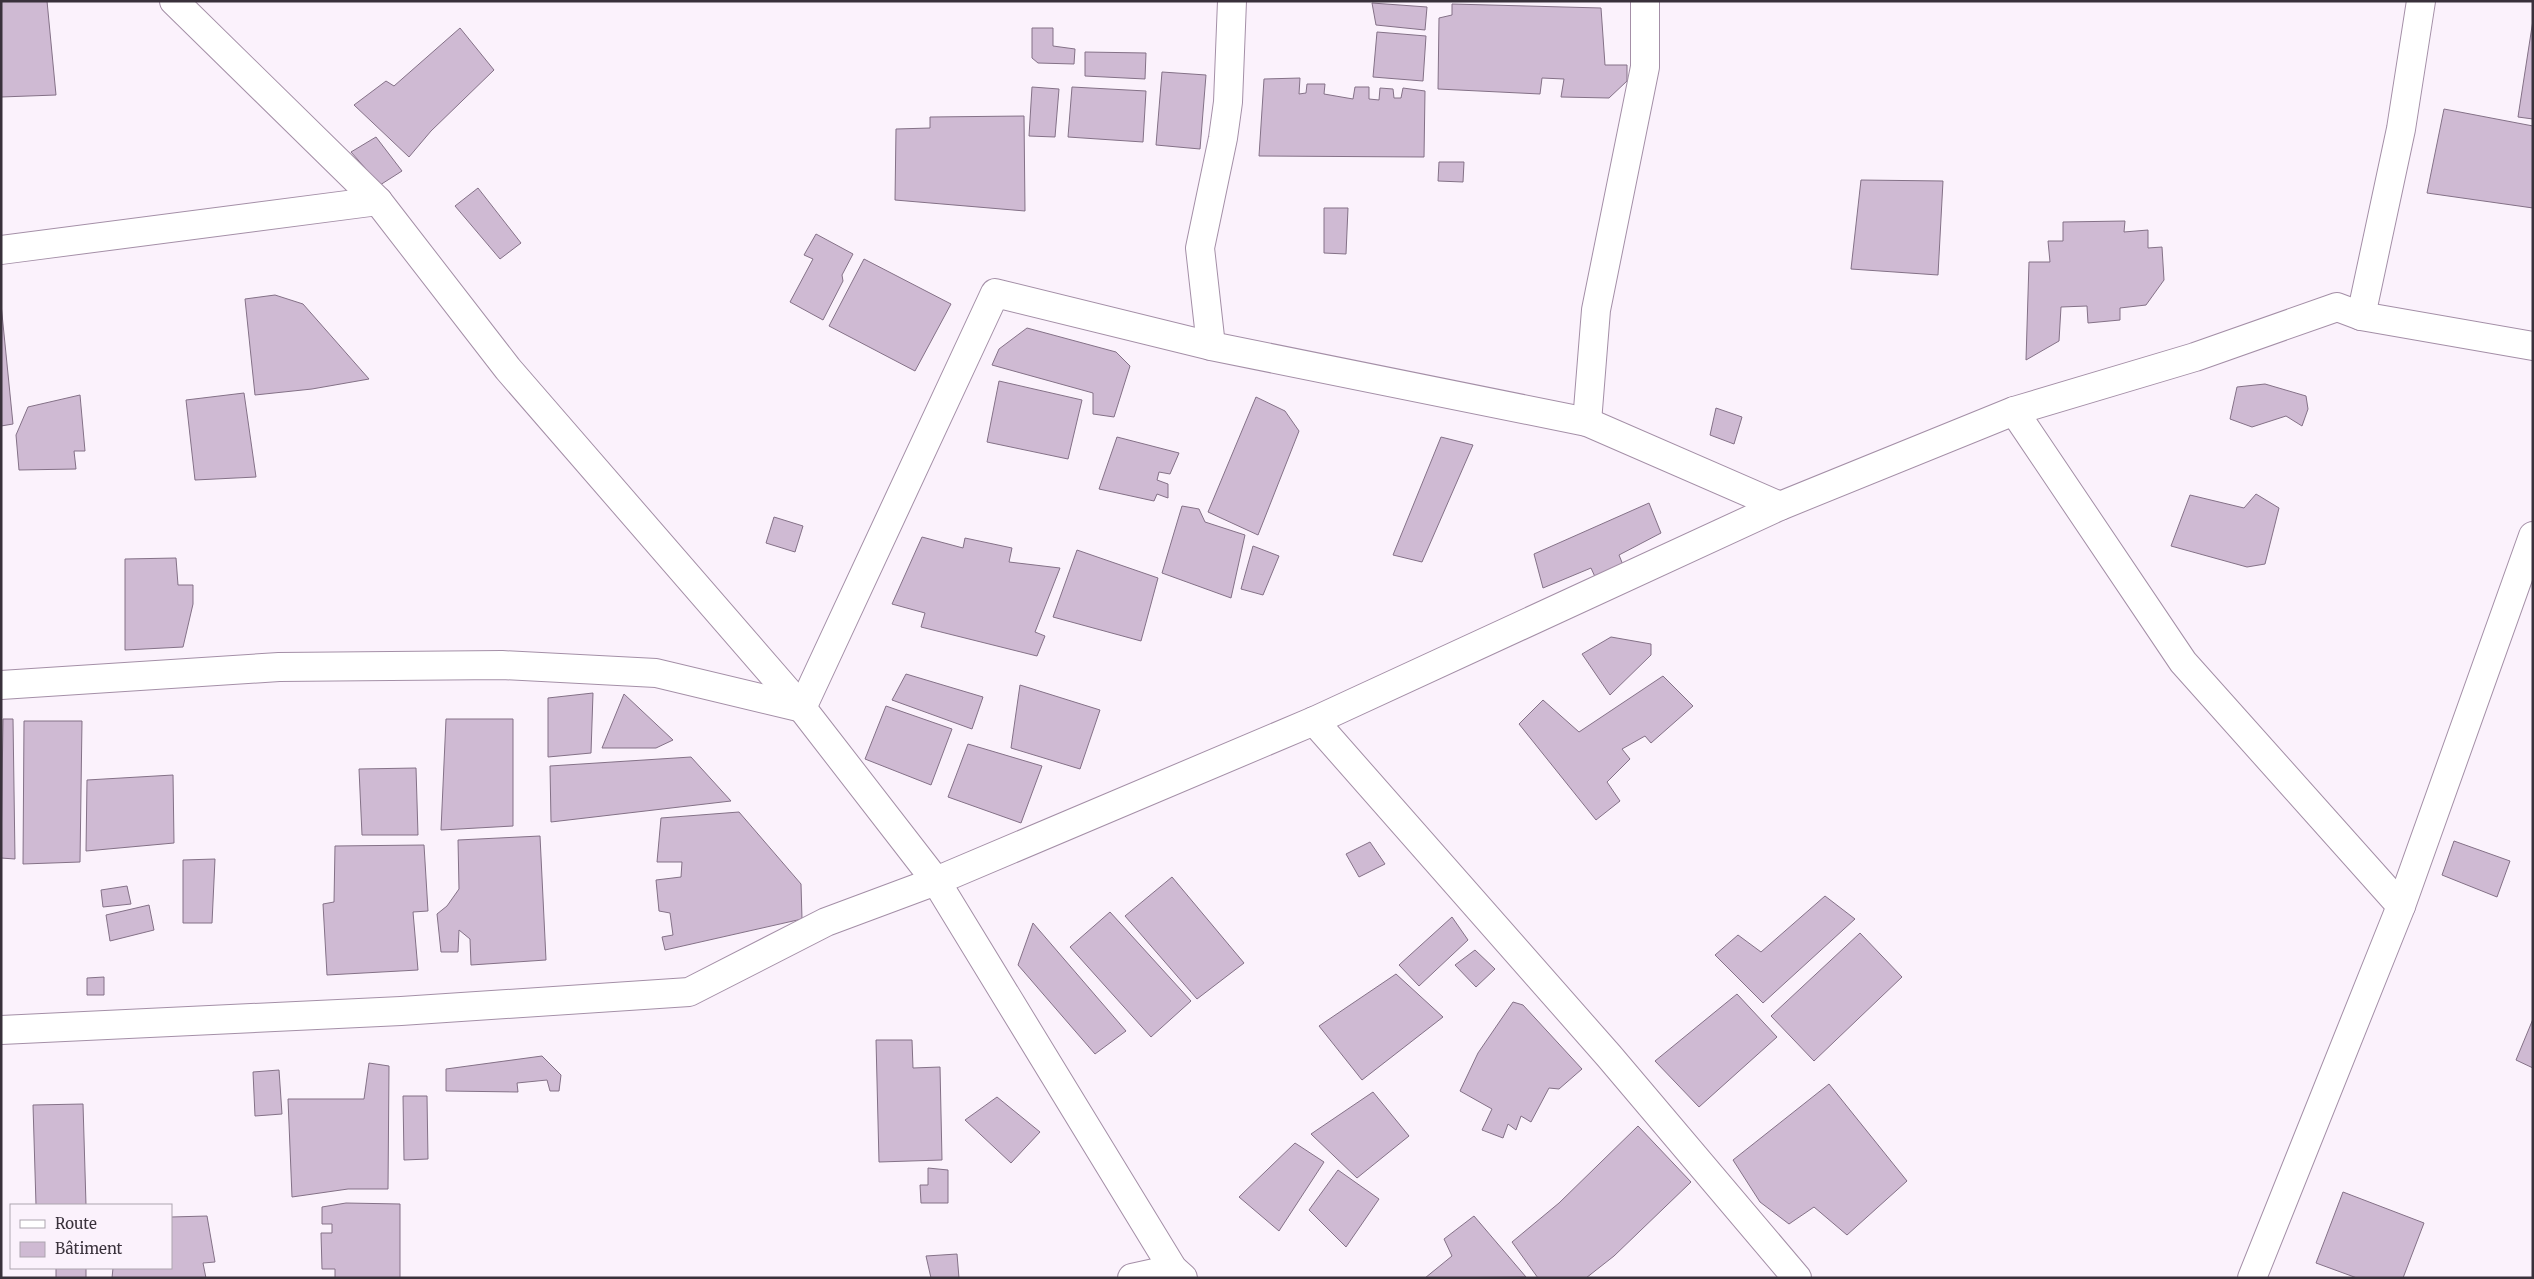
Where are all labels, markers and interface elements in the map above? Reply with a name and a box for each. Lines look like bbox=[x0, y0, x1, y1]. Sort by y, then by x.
legend bbox=[10, 1204, 172, 1269]
text: Route bbox=[55, 1214, 97, 1233]
text: Bâtiment bbox=[55, 1239, 123, 1258]

